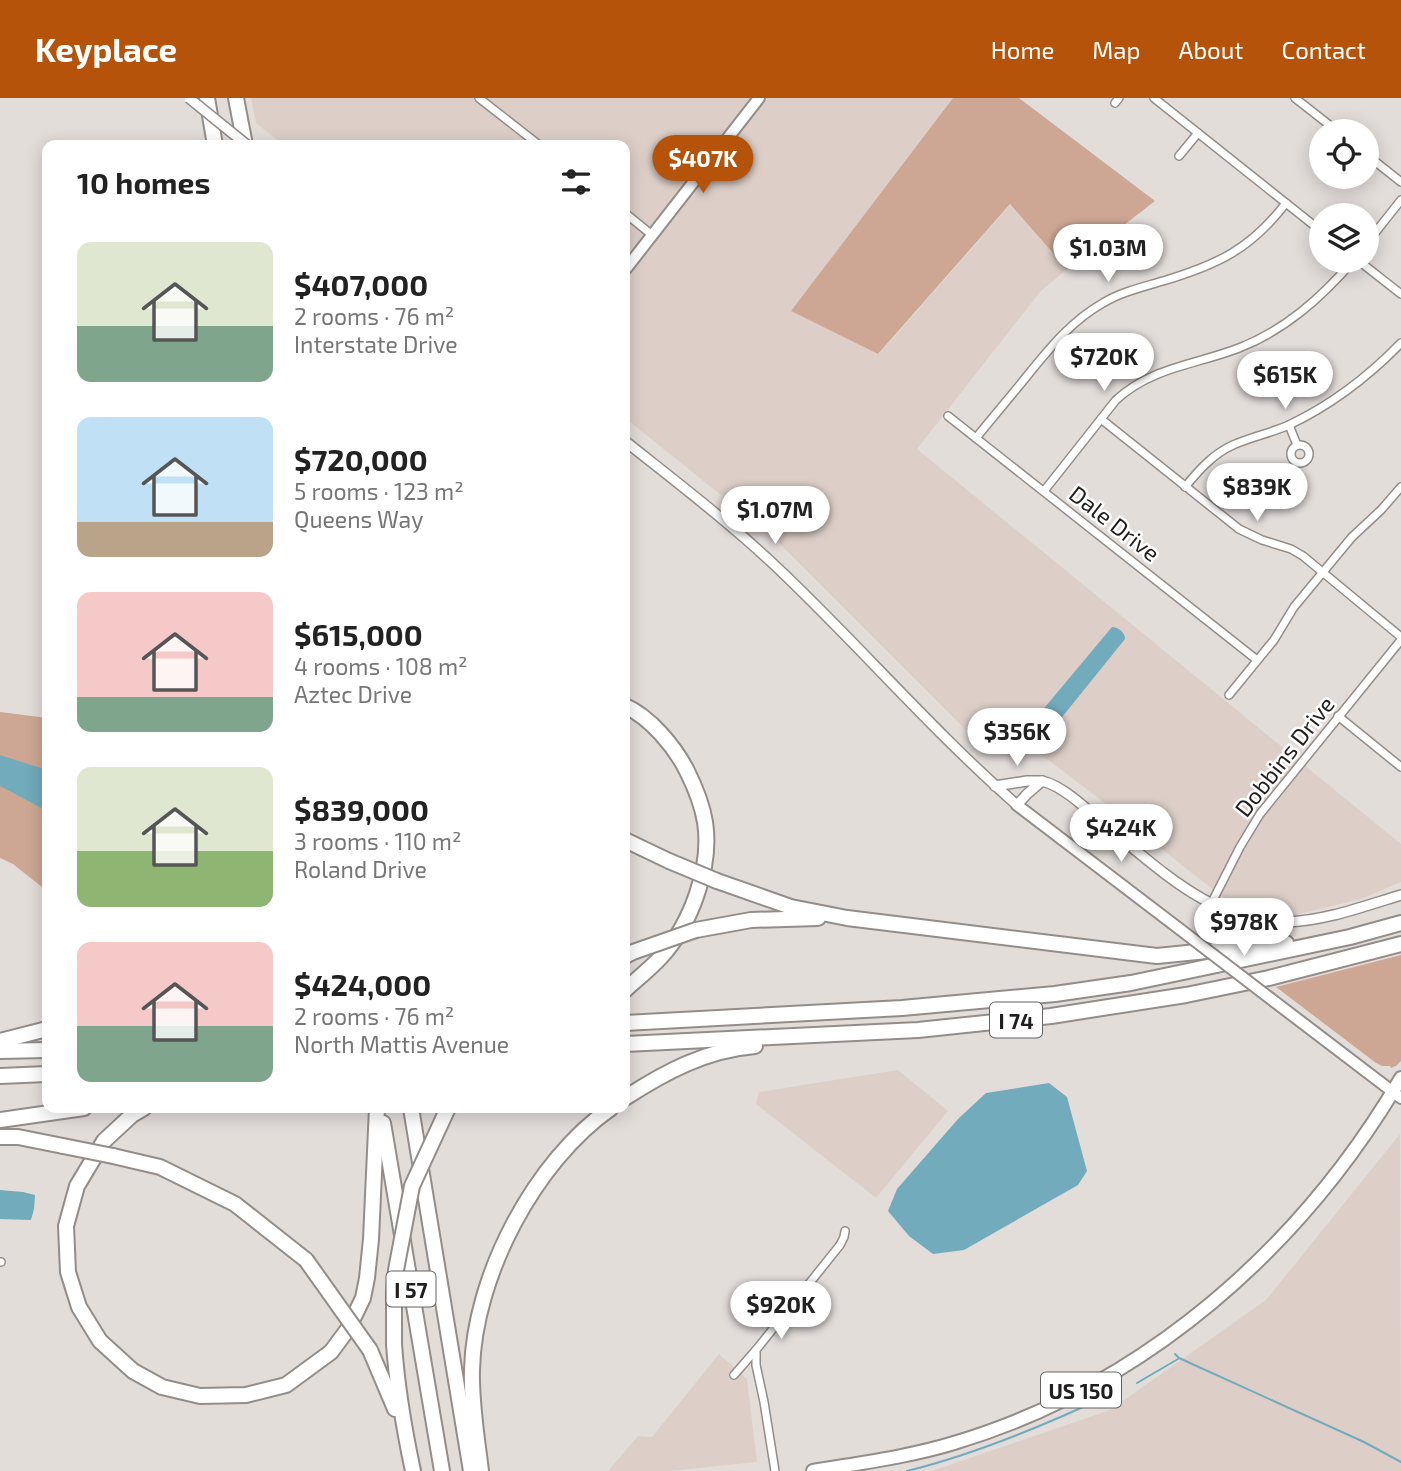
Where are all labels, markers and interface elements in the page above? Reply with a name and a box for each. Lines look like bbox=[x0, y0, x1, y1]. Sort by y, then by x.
text: Keyplace bbox=[35, 29, 177, 69]
text: Home bbox=[991, 35, 1054, 64]
text: Map bbox=[1092, 35, 1140, 64]
text: About bbox=[1178, 35, 1244, 64]
text: Contact bbox=[1282, 35, 1366, 64]
map controls bbox=[1309, 119, 1379, 273]
button: locate bbox=[1309, 119, 1379, 189]
pin: $407K bbox=[654, 136, 752, 195]
text: $407K bbox=[668, 144, 738, 172]
icon: filters bbox=[557, 163, 595, 201]
text: 10 homes bbox=[77, 164, 210, 200]
button: layers bbox=[1309, 203, 1379, 273]
pin: $1.03M bbox=[1051, 225, 1165, 284]
text: $1.03M bbox=[1069, 233, 1147, 261]
text: $407,000 bbox=[294, 266, 428, 302]
icon: home bbox=[133, 270, 217, 354]
text: 2 rooms · 76 m² bbox=[294, 302, 454, 330]
text: Interstate Drive bbox=[294, 330, 458, 358]
pin: $720K bbox=[1055, 334, 1153, 393]
text: $720K bbox=[1070, 342, 1138, 370]
pin: $615K bbox=[1236, 352, 1334, 411]
text: $615K bbox=[1253, 360, 1317, 388]
text: $720,000 bbox=[294, 441, 428, 477]
icon: home bbox=[133, 445, 217, 529]
pin: $839K bbox=[1208, 464, 1306, 523]
text: $839K bbox=[1223, 472, 1291, 500]
text: 5 rooms · 123 m² bbox=[294, 477, 464, 505]
street label: Dale Drive bbox=[1064, 479, 1166, 567]
pin: $1.07M bbox=[718, 486, 832, 546]
text: $1.07M bbox=[737, 495, 813, 523]
text: Queens Way bbox=[294, 505, 423, 533]
text: $615,000 bbox=[294, 616, 423, 652]
icon: home bbox=[133, 620, 217, 704]
text: 4 rooms · 108 m² bbox=[294, 652, 468, 680]
text: Aztec Drive bbox=[294, 680, 412, 708]
street label: Dobbins Drive bbox=[1228, 690, 1340, 822]
pin: $356K bbox=[968, 708, 1066, 768]
text: $356K bbox=[983, 717, 1051, 745]
text: $839,000 bbox=[294, 791, 429, 827]
icon: home bbox=[133, 795, 217, 879]
pin: $424K bbox=[1072, 804, 1170, 864]
text: $424K bbox=[1086, 813, 1156, 841]
text: 3 rooms · 110 m² bbox=[294, 827, 461, 855]
text: Roland Drive bbox=[294, 855, 427, 883]
pin: $978K bbox=[1195, 898, 1293, 958]
text: $978K bbox=[1210, 907, 1278, 935]
text: $424,000 bbox=[294, 966, 431, 1002]
icon: home bbox=[133, 970, 217, 1054]
text: 2 rooms · 76 m² bbox=[294, 1002, 454, 1030]
road number: I 74 bbox=[990, 1002, 1042, 1038]
text: North Mattis Avenue bbox=[294, 1030, 509, 1058]
road number: I 57 bbox=[386, 1272, 436, 1306]
pin: $920K bbox=[732, 1282, 830, 1341]
text: $920K bbox=[746, 1290, 816, 1318]
road number: US 150 bbox=[1041, 1372, 1121, 1408]

